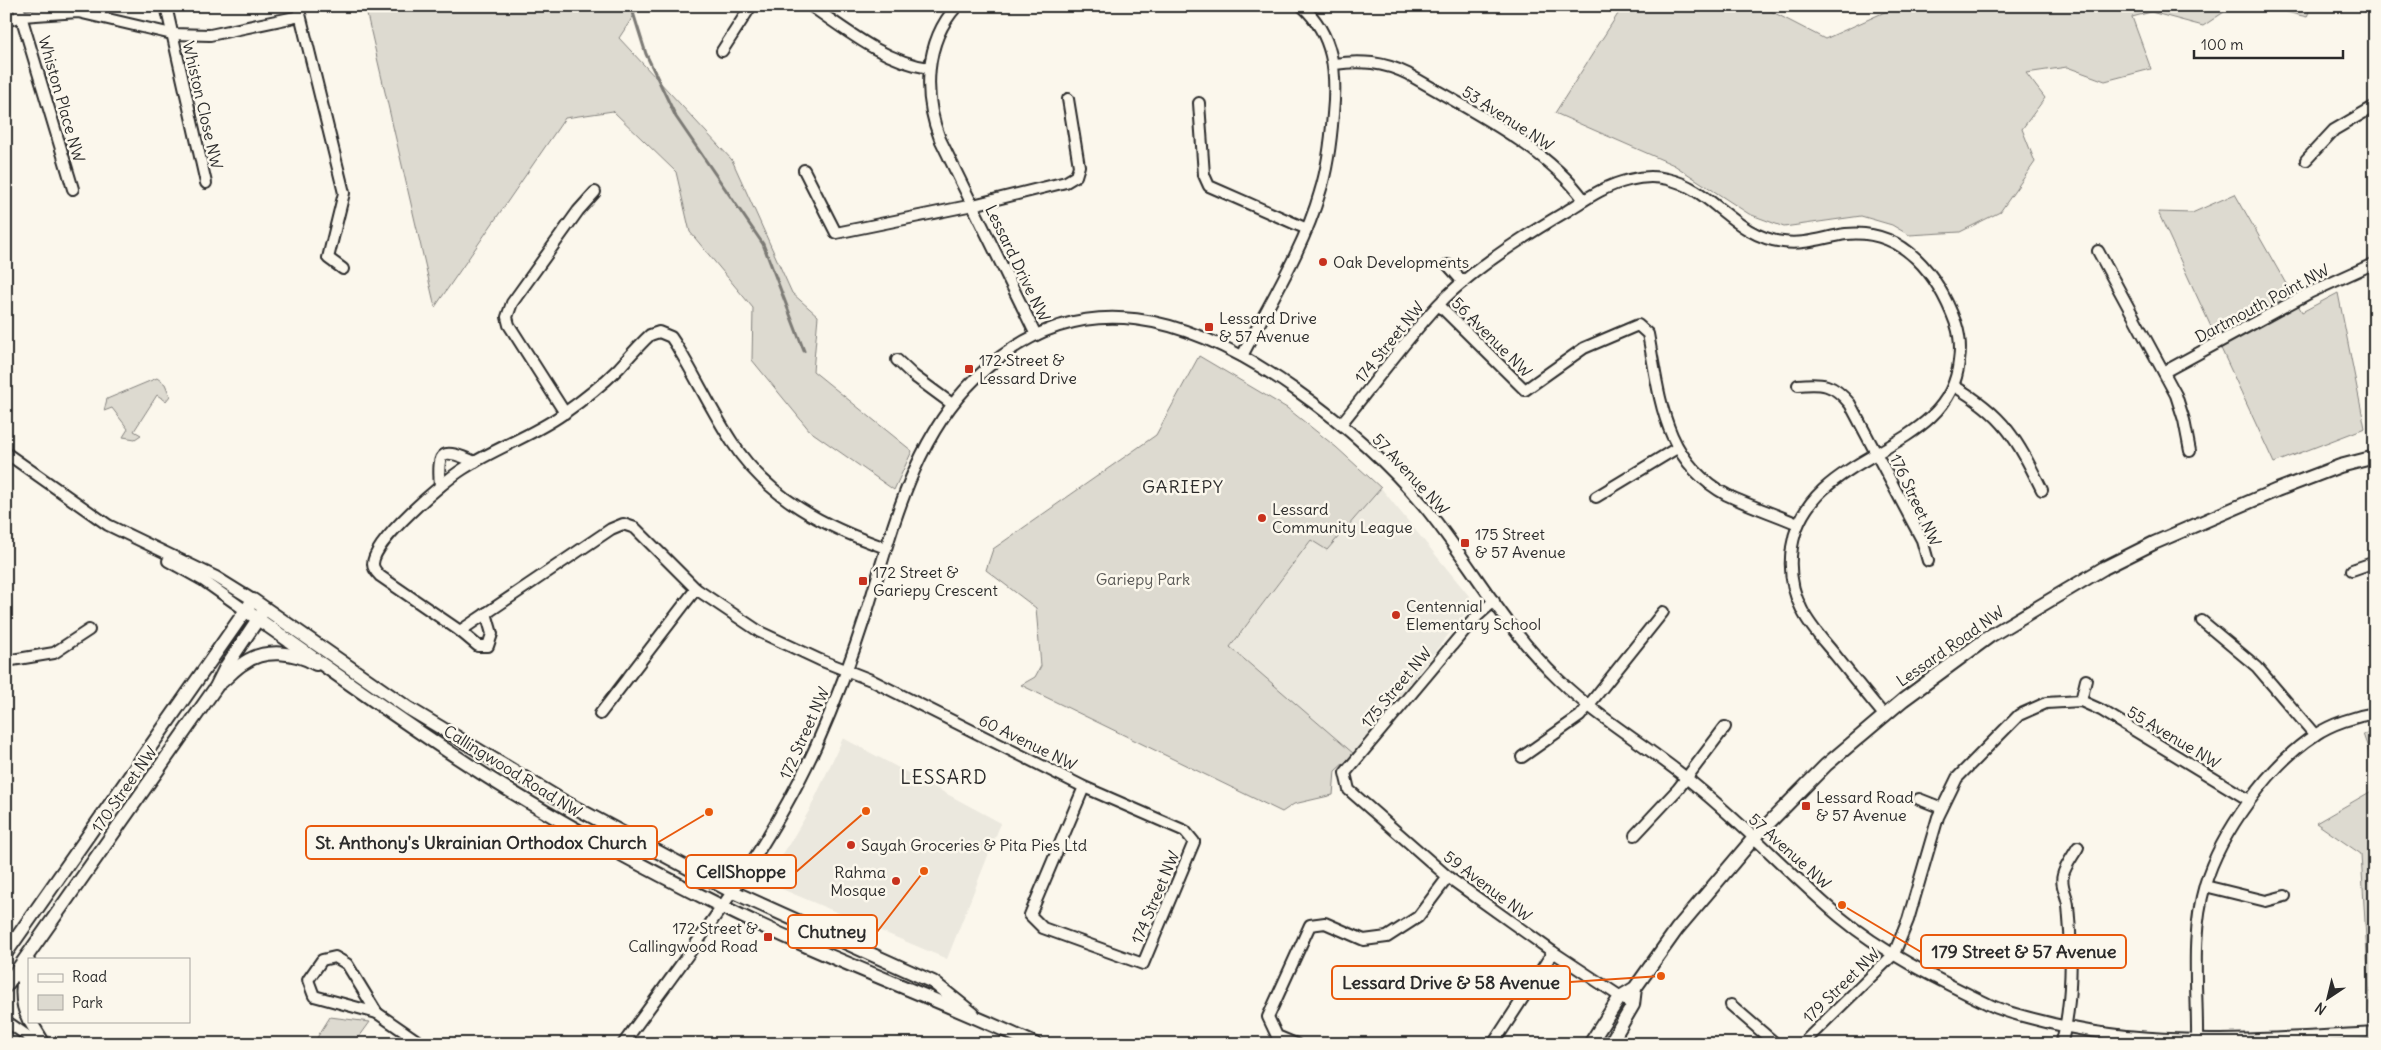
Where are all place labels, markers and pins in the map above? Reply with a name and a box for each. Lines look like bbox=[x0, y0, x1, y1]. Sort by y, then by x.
place label: Oak Developments bbox=[1333, 252, 1469, 272]
marker: Oak Developments bbox=[1317, 256, 1329, 268]
place label: Lessard Drive & 57 Avenue bbox=[1219, 308, 1317, 346]
marker: Lessard Drive & 57 Avenue bbox=[1203, 321, 1215, 333]
place label: 172 Street & Lessard Drive bbox=[979, 350, 1077, 388]
marker: 172 Street & Lessard Drive bbox=[963, 363, 975, 375]
place label: Lessard Community League bbox=[1272, 499, 1413, 537]
marker: Lessard Community League bbox=[1256, 512, 1268, 524]
place label: 175 Street & 57 Avenue bbox=[1475, 524, 1566, 562]
marker: 175 Street & 57 Avenue bbox=[1459, 537, 1471, 549]
place label: 172 Street & Gariepy Crescent bbox=[873, 562, 998, 600]
marker: 172 Street & Gariepy Crescent bbox=[857, 575, 869, 587]
place label: Centennial Elementary School bbox=[1406, 596, 1541, 634]
marker: Centennial Elementary School bbox=[1390, 609, 1402, 621]
place label: Lessard Road & 57 Avenue bbox=[1816, 787, 1914, 825]
marker: Lessard Road & 57 Avenue bbox=[1800, 800, 1812, 812]
callout: St. Anthony's Ukrainian Orthodox Church bbox=[306, 826, 657, 859]
place label: Sayah Groceries & Pita Pies Ltd bbox=[861, 835, 1087, 855]
marker: Sayah Groceries & Pita Pies Ltd bbox=[845, 839, 857, 851]
callout: CellShoppe bbox=[686, 855, 796, 888]
place label: Rahma Mosque bbox=[830, 862, 886, 900]
marker: Rahma Mosque bbox=[890, 875, 902, 887]
callout: Chutney bbox=[788, 915, 877, 948]
place label: 172 Street & Callingwood Road bbox=[628, 918, 758, 956]
marker: 172 Street & Callingwood Road bbox=[762, 931, 774, 943]
callout: 179 Street & 57 Avenue bbox=[1921, 935, 2126, 968]
callout: Lessard Drive & 58 Avenue bbox=[1332, 966, 1570, 999]

